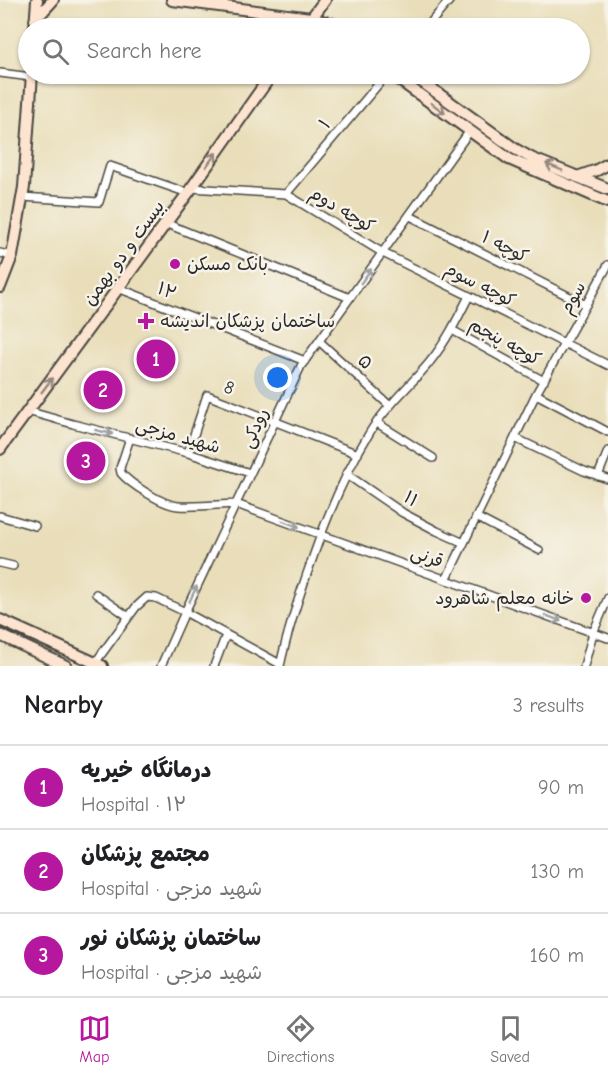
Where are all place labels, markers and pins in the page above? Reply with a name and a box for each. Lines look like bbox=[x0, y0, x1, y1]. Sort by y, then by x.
place label: بانک مسکن bbox=[187, 254, 268, 275]
marker: بانک مسکن bbox=[168, 257, 182, 271]
place label: ساختمان پزشکان اندیشه bbox=[160, 311, 335, 333]
marker: ساختمان پزشکان اندیشه bbox=[137, 312, 155, 330]
pin: 1 bbox=[136, 336, 176, 382]
pin: 2 bbox=[84, 368, 122, 412]
pin: 3 bbox=[66, 438, 106, 484]
place label: خانه معلم شاهرود bbox=[435, 588, 574, 612]
marker: خانه معلم شاهرود bbox=[579, 591, 593, 605]

